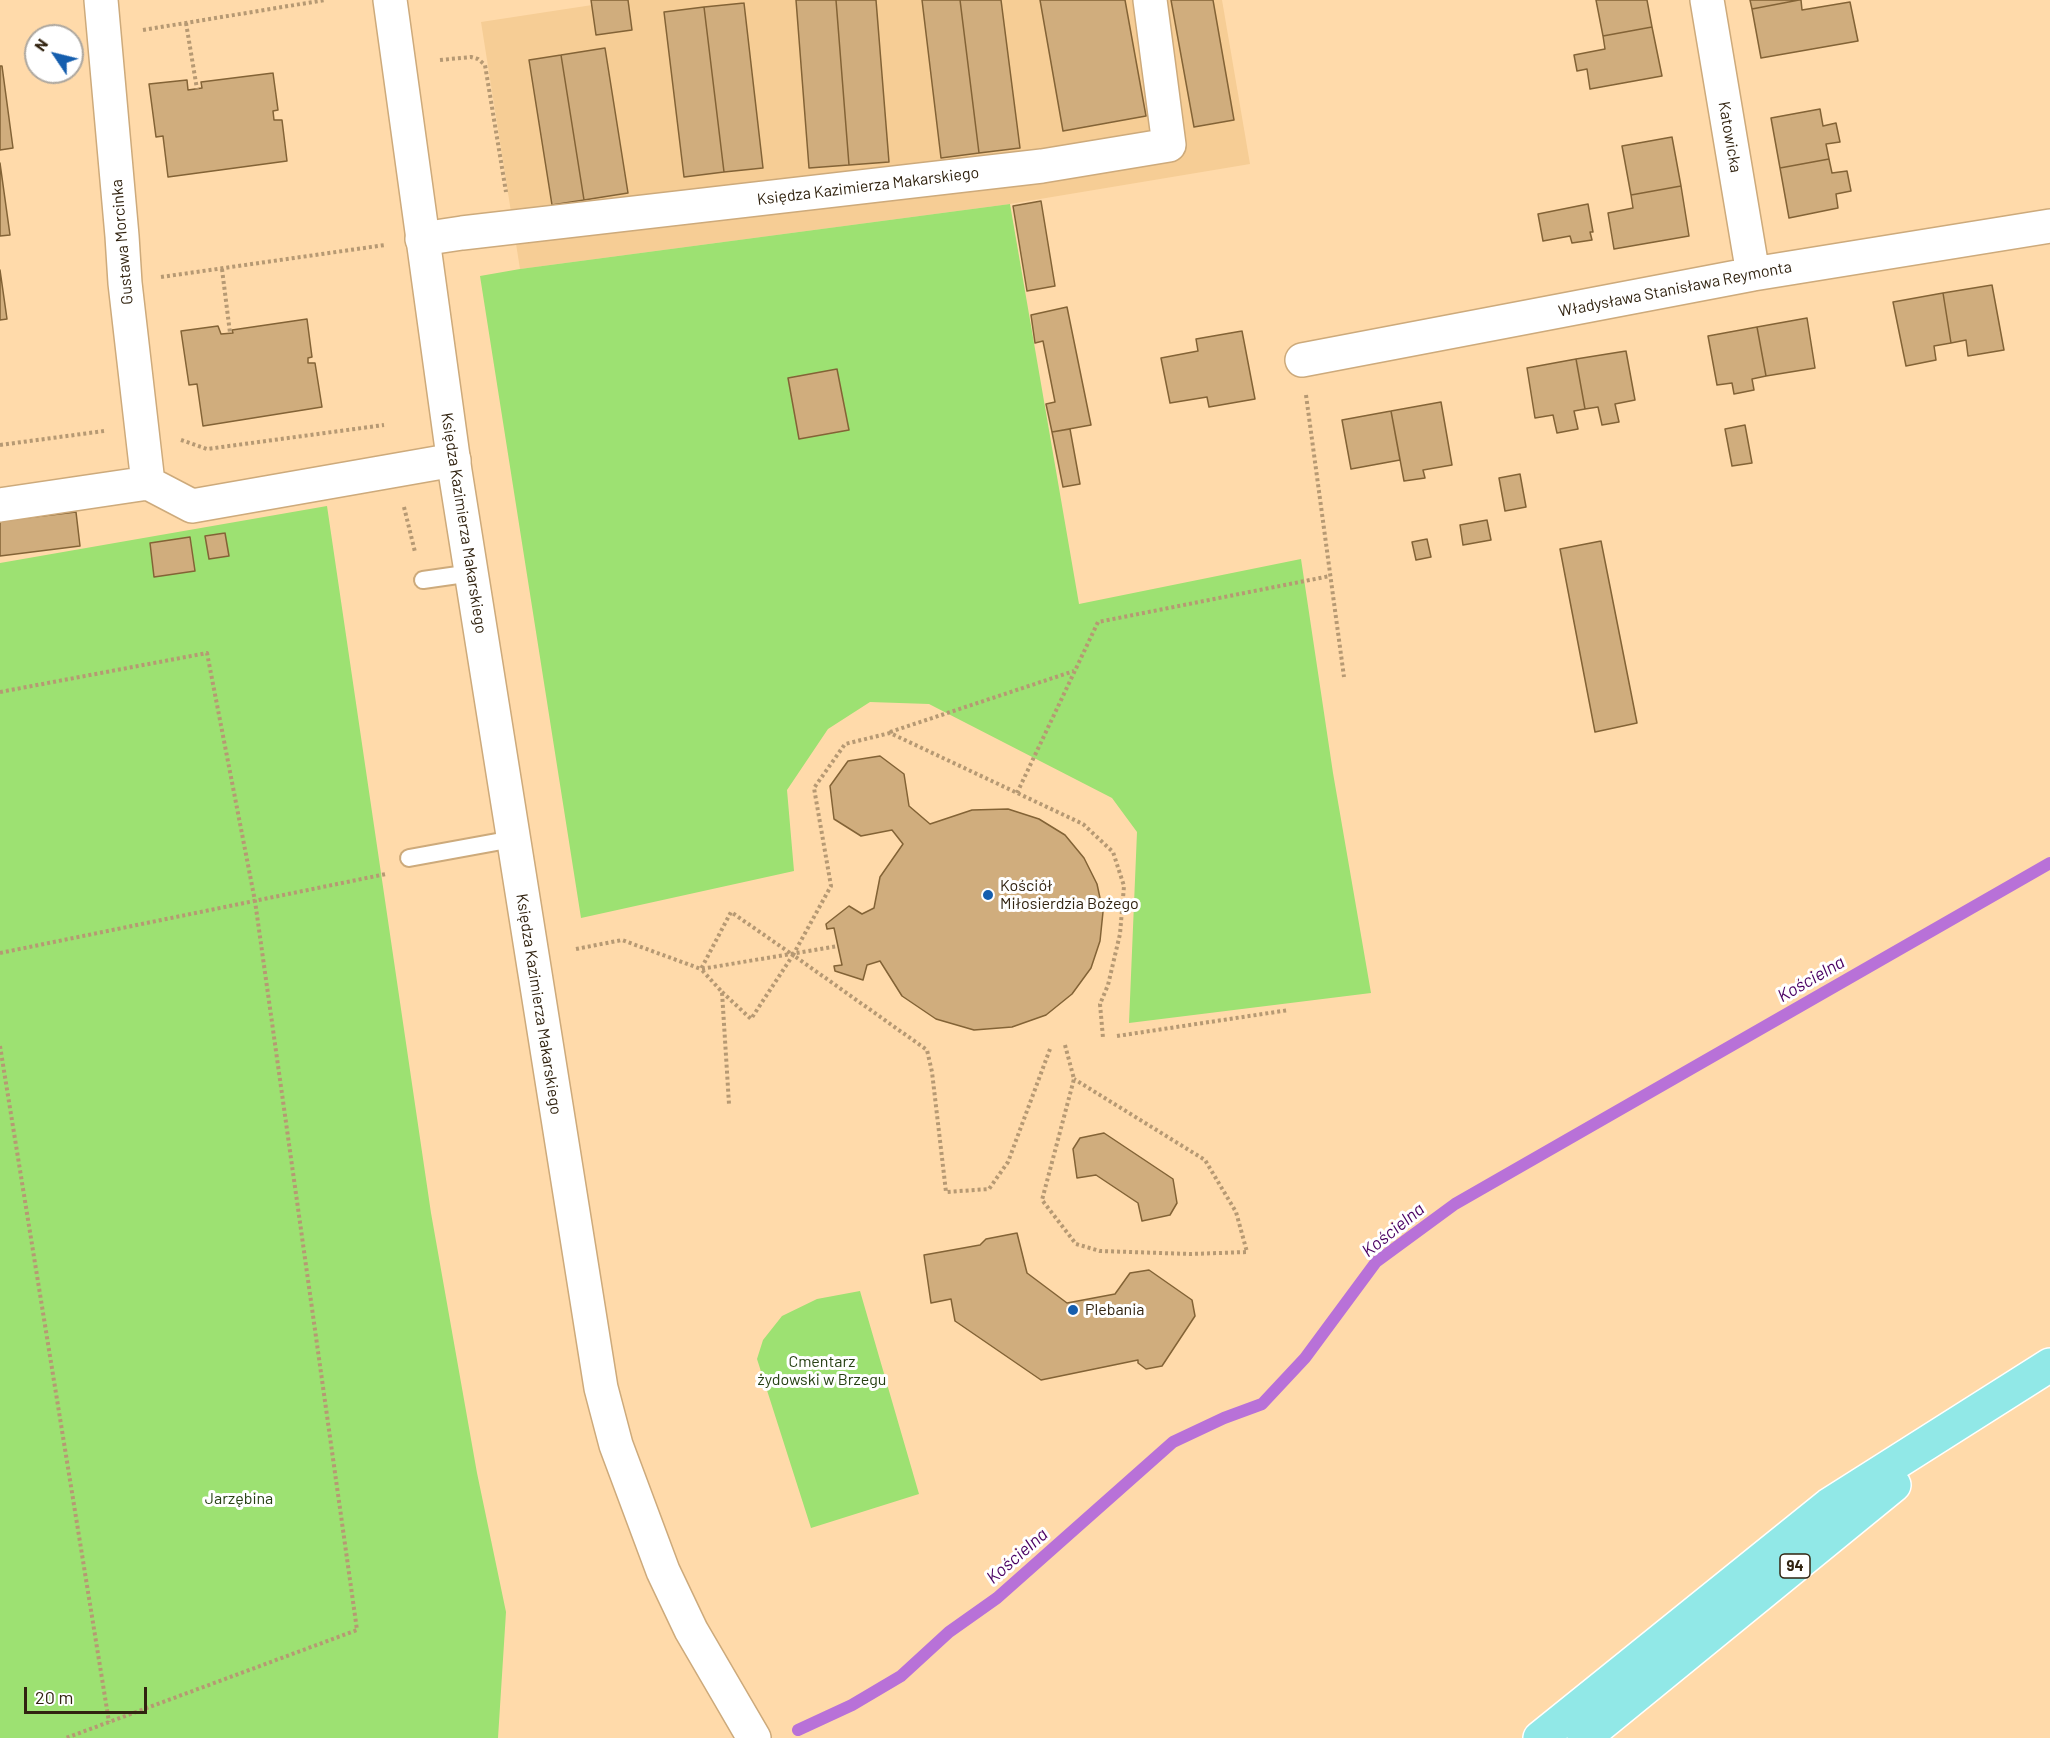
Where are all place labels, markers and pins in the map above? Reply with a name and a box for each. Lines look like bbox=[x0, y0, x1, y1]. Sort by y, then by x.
place label: Kościół Miłosierdzia Bożego bbox=[1000, 876, 1139, 914]
marker: Kościół Miłosierdzia Bożego bbox=[981, 888, 995, 902]
place label: Plebania bbox=[1085, 1300, 1144, 1320]
marker: Plebania bbox=[1066, 1303, 1080, 1317]

